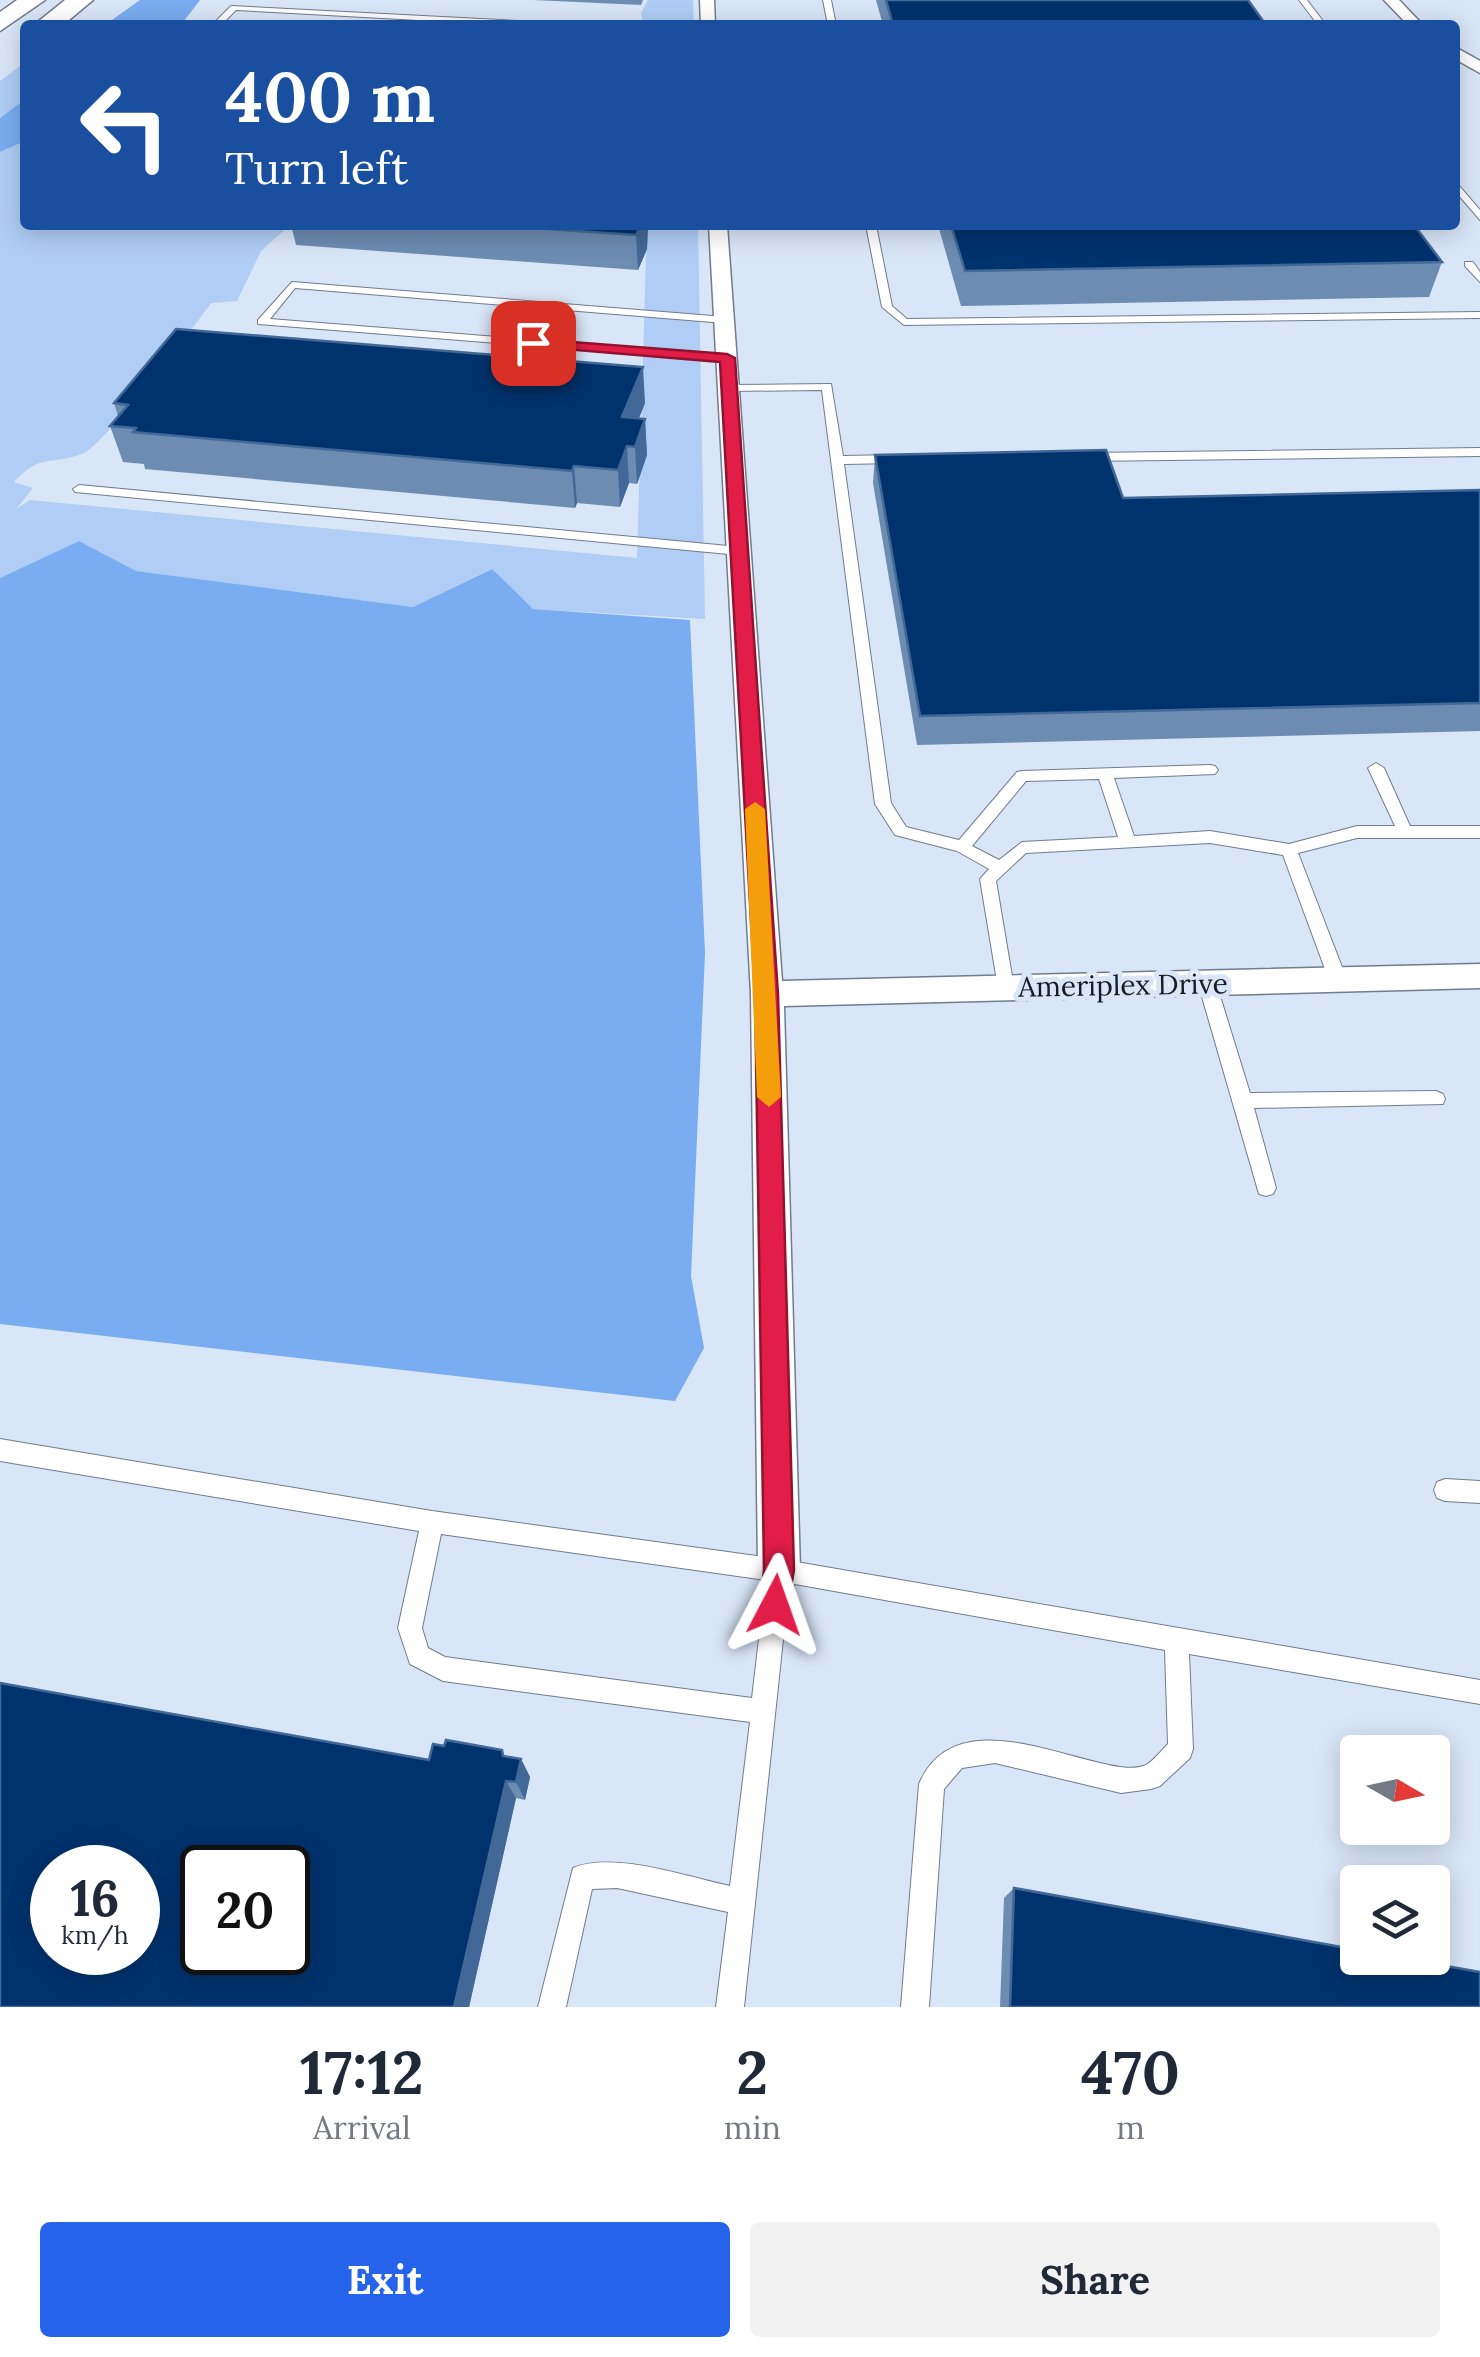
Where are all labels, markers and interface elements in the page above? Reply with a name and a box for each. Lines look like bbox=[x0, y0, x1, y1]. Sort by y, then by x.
text: 400 m bbox=[225, 52, 435, 141]
icon: left bbox=[60, 60, 190, 190]
text: Turn left bbox=[225, 139, 408, 196]
pin bbox=[491, 301, 576, 386]
icon: arrive bbox=[506, 316, 561, 371]
street label: Ameriplex Drive bbox=[1017, 965, 1228, 1005]
position arrow bbox=[723, 1553, 827, 1657]
north arrow bbox=[1340, 1735, 1450, 1845]
map controls bbox=[1340, 1735, 1450, 1975]
speed limit sign: 20 bbox=[180, 1845, 310, 1975]
button: layers bbox=[1340, 1865, 1450, 1975]
text: 16 bbox=[70, 1866, 120, 1930]
text: km/h bbox=[61, 1919, 129, 1951]
text: 17:12 bbox=[300, 2034, 424, 2110]
text: 2 bbox=[736, 2034, 768, 2110]
text: 470 bbox=[1081, 2034, 1180, 2110]
text: Arrival bbox=[313, 2107, 411, 2148]
text: min bbox=[724, 2107, 781, 2148]
text: m bbox=[1116, 2107, 1145, 2148]
button: Exit bbox=[40, 2222, 730, 2337]
button: Share bbox=[750, 2222, 1440, 2337]

